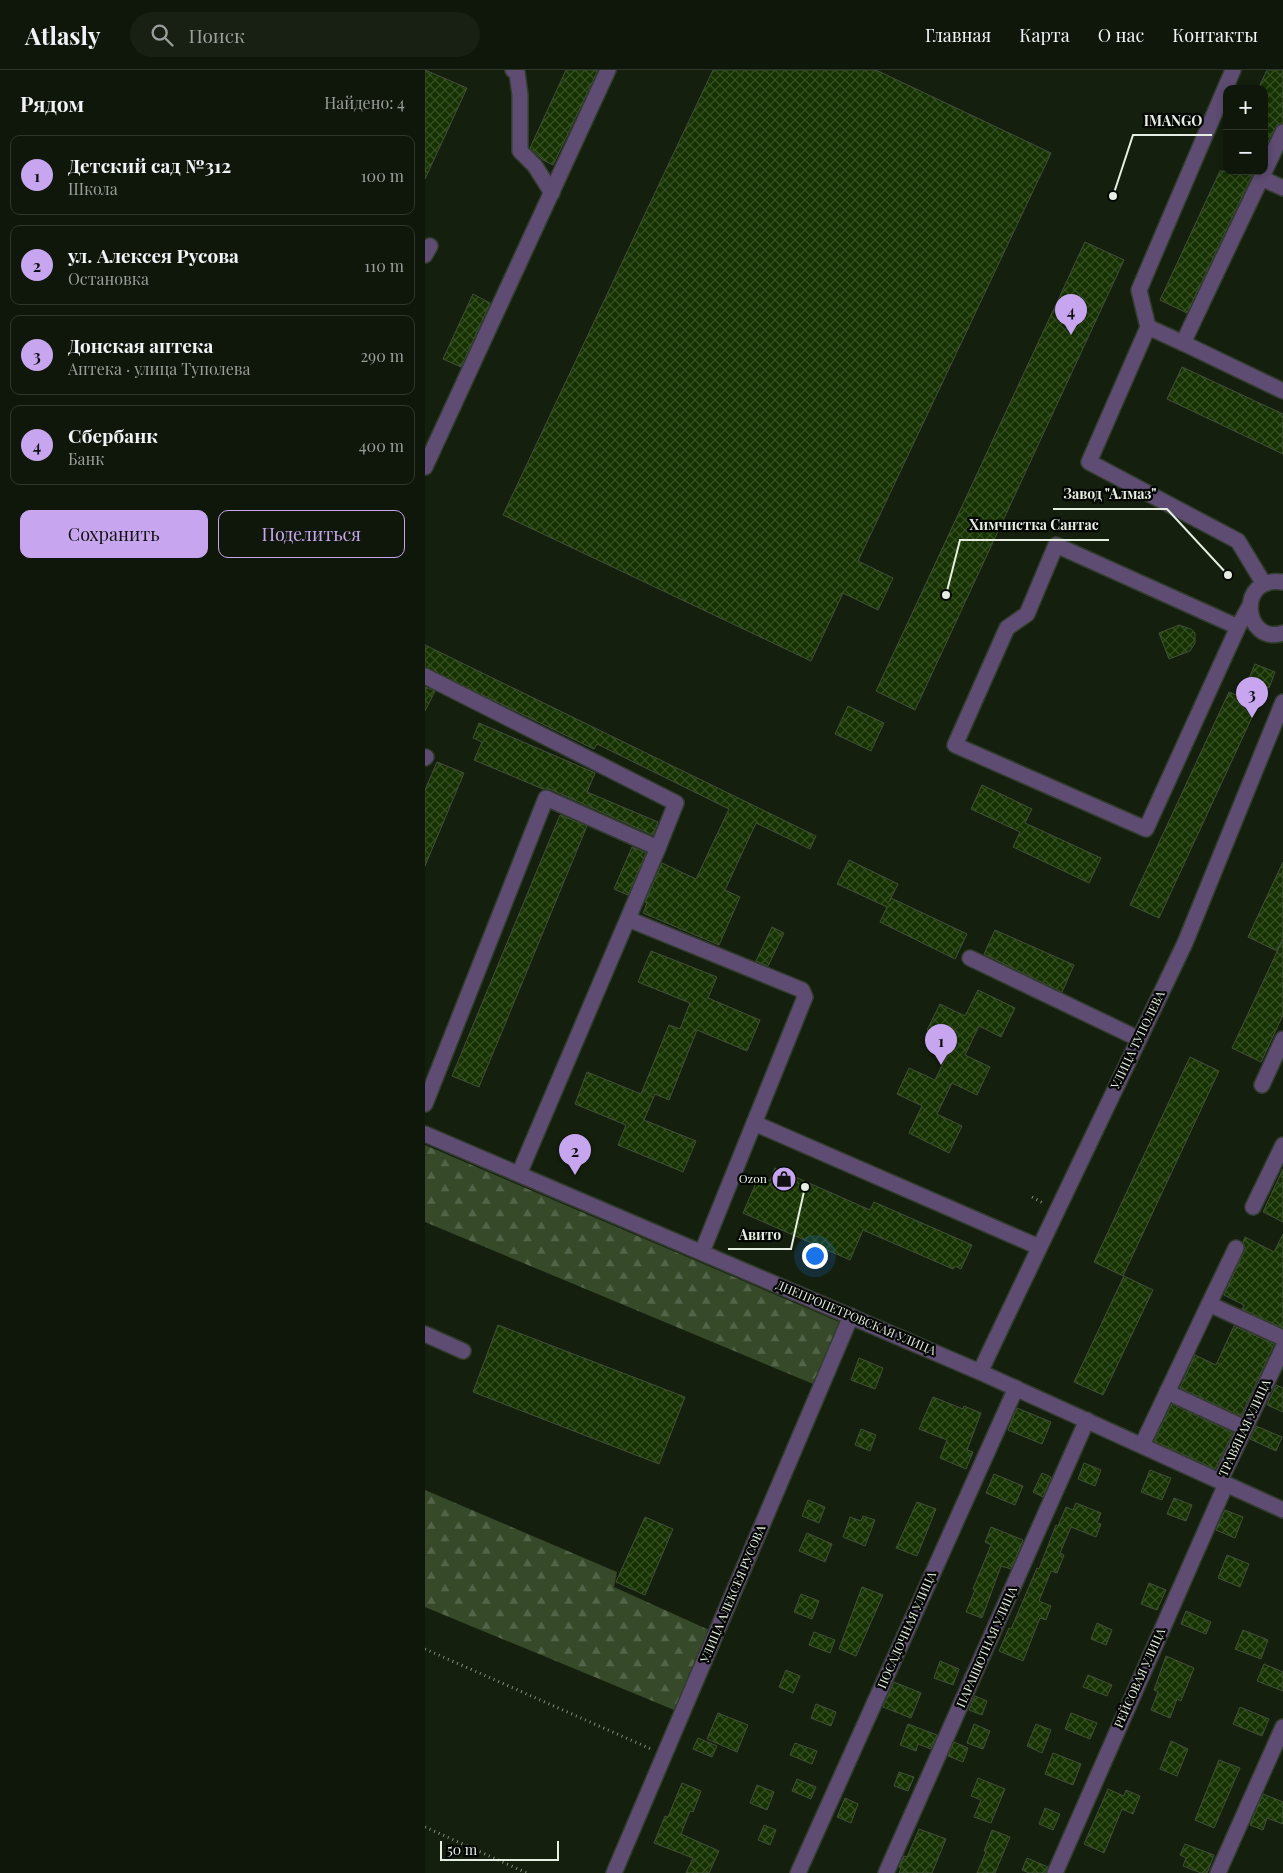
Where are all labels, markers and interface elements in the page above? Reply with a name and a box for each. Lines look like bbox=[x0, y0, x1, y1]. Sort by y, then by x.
search box bbox=[130, 12, 480, 57]
text: Atlasly bbox=[25, 19, 100, 51]
icon: search bbox=[148, 21, 176, 49]
text: Поиск bbox=[188, 22, 245, 48]
text: Главная bbox=[925, 23, 991, 47]
text: Карта bbox=[1019, 23, 1070, 47]
text: О нас bbox=[1098, 23, 1144, 47]
text: Контакты bbox=[1172, 23, 1258, 47]
map controls bbox=[1223, 85, 1268, 175]
button: + bbox=[1223, 85, 1268, 130]
text: Рядом bbox=[20, 89, 84, 117]
text: Найдено: 4 bbox=[324, 92, 405, 113]
callout: IMANGO bbox=[1133, 106, 1212, 135]
text: IMANGO bbox=[1144, 111, 1202, 130]
button: − bbox=[1223, 130, 1268, 175]
text: Детский сад №312 bbox=[68, 152, 231, 178]
text: 1 bbox=[34, 165, 40, 186]
text: 100 m bbox=[361, 165, 404, 186]
text: Школа bbox=[68, 178, 118, 199]
text: ул. Алексея Русова bbox=[68, 242, 239, 268]
text: 2 bbox=[33, 255, 41, 276]
text: 110 m bbox=[364, 255, 404, 276]
text: Остановка bbox=[68, 268, 149, 289]
pin: 4 bbox=[1055, 294, 1087, 335]
text: Донская аптека bbox=[68, 332, 213, 358]
text: 3 bbox=[33, 345, 41, 366]
text: 290 m bbox=[360, 345, 404, 366]
text: Аптека · улица Туполева bbox=[68, 358, 251, 379]
text: Сбербанк bbox=[68, 422, 158, 448]
text: 4 bbox=[33, 435, 41, 456]
text: 400 m bbox=[359, 435, 404, 456]
text: Банк bbox=[68, 448, 104, 469]
callout: Завод "Алмаз" bbox=[1053, 480, 1167, 509]
text: Завод "Алмаз" bbox=[1063, 484, 1157, 503]
button: Сохранить bbox=[20, 510, 208, 558]
button: Поделиться bbox=[218, 510, 405, 558]
callout: Химчистка Сантас bbox=[960, 511, 1109, 540]
text: Химчистка Сантас bbox=[969, 515, 1099, 534]
pin: 3 bbox=[1236, 677, 1268, 718]
street label: УЛИЦА ТУПОЛЕВА bbox=[1106, 987, 1168, 1092]
pin: 1 bbox=[925, 1024, 957, 1065]
pin: 2 bbox=[559, 1134, 591, 1175]
shop icon: Ozon bbox=[771, 1166, 797, 1192]
place label: Ozon bbox=[739, 1170, 767, 1186]
callout: Авито bbox=[728, 1220, 791, 1249]
text: Авито bbox=[738, 1225, 781, 1244]
your location bbox=[802, 1243, 828, 1269]
street label: ДНЕПРОПЕТРОВСКАЯ УЛИЦА bbox=[774, 1276, 939, 1358]
street label: ТРАВЯНАЯ УЛИЦА bbox=[1215, 1376, 1274, 1479]
street label: УЛИЦА АЛЕКСЕЯ РУСОВА bbox=[695, 1522, 769, 1666]
street label: ПОСАДОЧНАЯ УЛИЦА bbox=[873, 1568, 939, 1691]
street label: ПАРАШЮТНАЯ УЛИЦА bbox=[952, 1583, 1020, 1710]
street label: РЕЙСОВАЯ УЛИЦА bbox=[1110, 1625, 1168, 1730]
scale bar bbox=[440, 1838, 559, 1861]
text: 50 m bbox=[447, 1840, 477, 1859]

